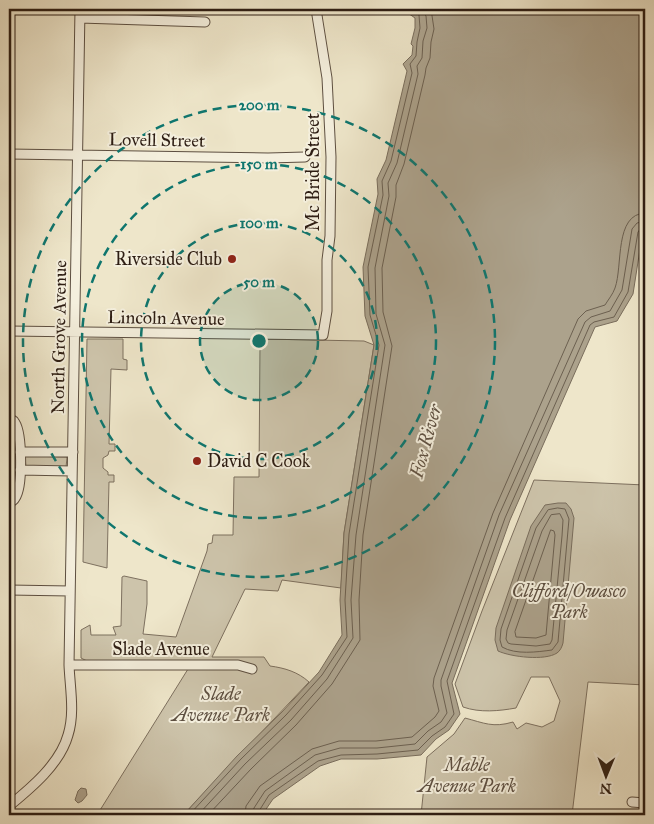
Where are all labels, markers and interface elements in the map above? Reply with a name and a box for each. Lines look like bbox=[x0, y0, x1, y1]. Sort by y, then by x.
text: 200 m bbox=[239, 96, 280, 114]
street label: Mc Bride Street bbox=[302, 112, 324, 231]
street label: Lovell Street bbox=[109, 128, 206, 152]
text: 150 m bbox=[240, 155, 278, 173]
text: 100 m bbox=[239, 214, 279, 232]
place label: Riverside Club bbox=[115, 248, 222, 270]
marker: Riverside Club bbox=[226, 253, 238, 265]
street label: North Grove Avenue bbox=[47, 260, 71, 414]
text: 50 m bbox=[243, 273, 275, 291]
street label: Lincoln Avenue bbox=[107, 306, 225, 330]
centre of rings bbox=[250, 332, 268, 350]
water label: Fox River bbox=[404, 401, 447, 482]
place label: David C Cook bbox=[207, 450, 311, 472]
marker: David C Cook bbox=[191, 455, 203, 467]
park label: Clifford/Owasco Park bbox=[512, 580, 626, 623]
street label: Slade Avenue bbox=[112, 638, 210, 660]
park label: Slade Avenue Park bbox=[170, 683, 270, 726]
north arrow bbox=[582, 752, 632, 802]
park label: Mable Avenue Park bbox=[416, 754, 516, 797]
text: N bbox=[600, 780, 612, 797]

